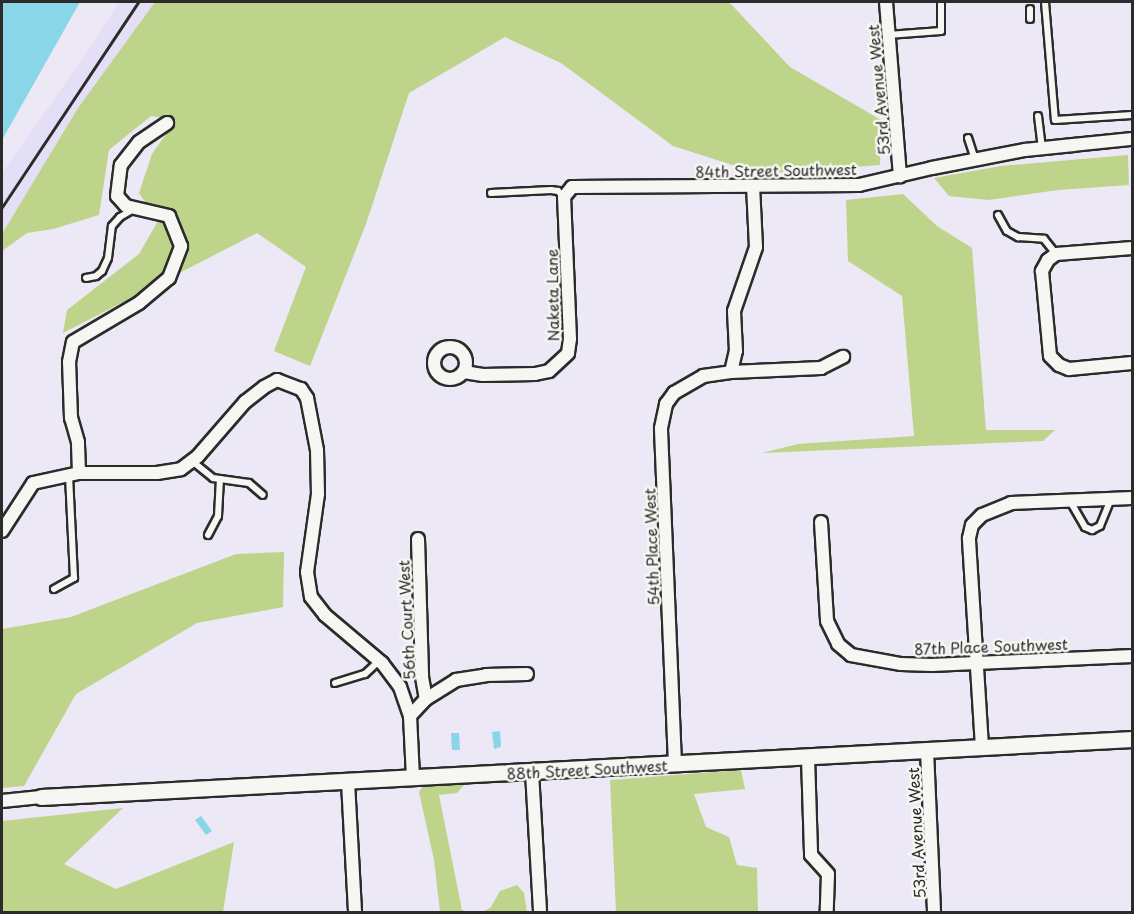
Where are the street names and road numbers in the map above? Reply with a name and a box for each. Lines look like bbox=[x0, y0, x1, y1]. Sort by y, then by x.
street label: 53rd Avenue West bbox=[863, 24, 893, 156]
street label: 84th Street Southwest bbox=[694, 160, 858, 180]
street label: Naketa Lane bbox=[542, 249, 562, 341]
street label: 54th Place West bbox=[640, 488, 662, 606]
street label: 56th Court West bbox=[394, 559, 418, 681]
street label: 87th Place Southwest bbox=[914, 634, 1068, 658]
street label: 88th Street Southwest bbox=[505, 756, 669, 782]
street label: 53rd Avenue West bbox=[904, 767, 928, 899]

